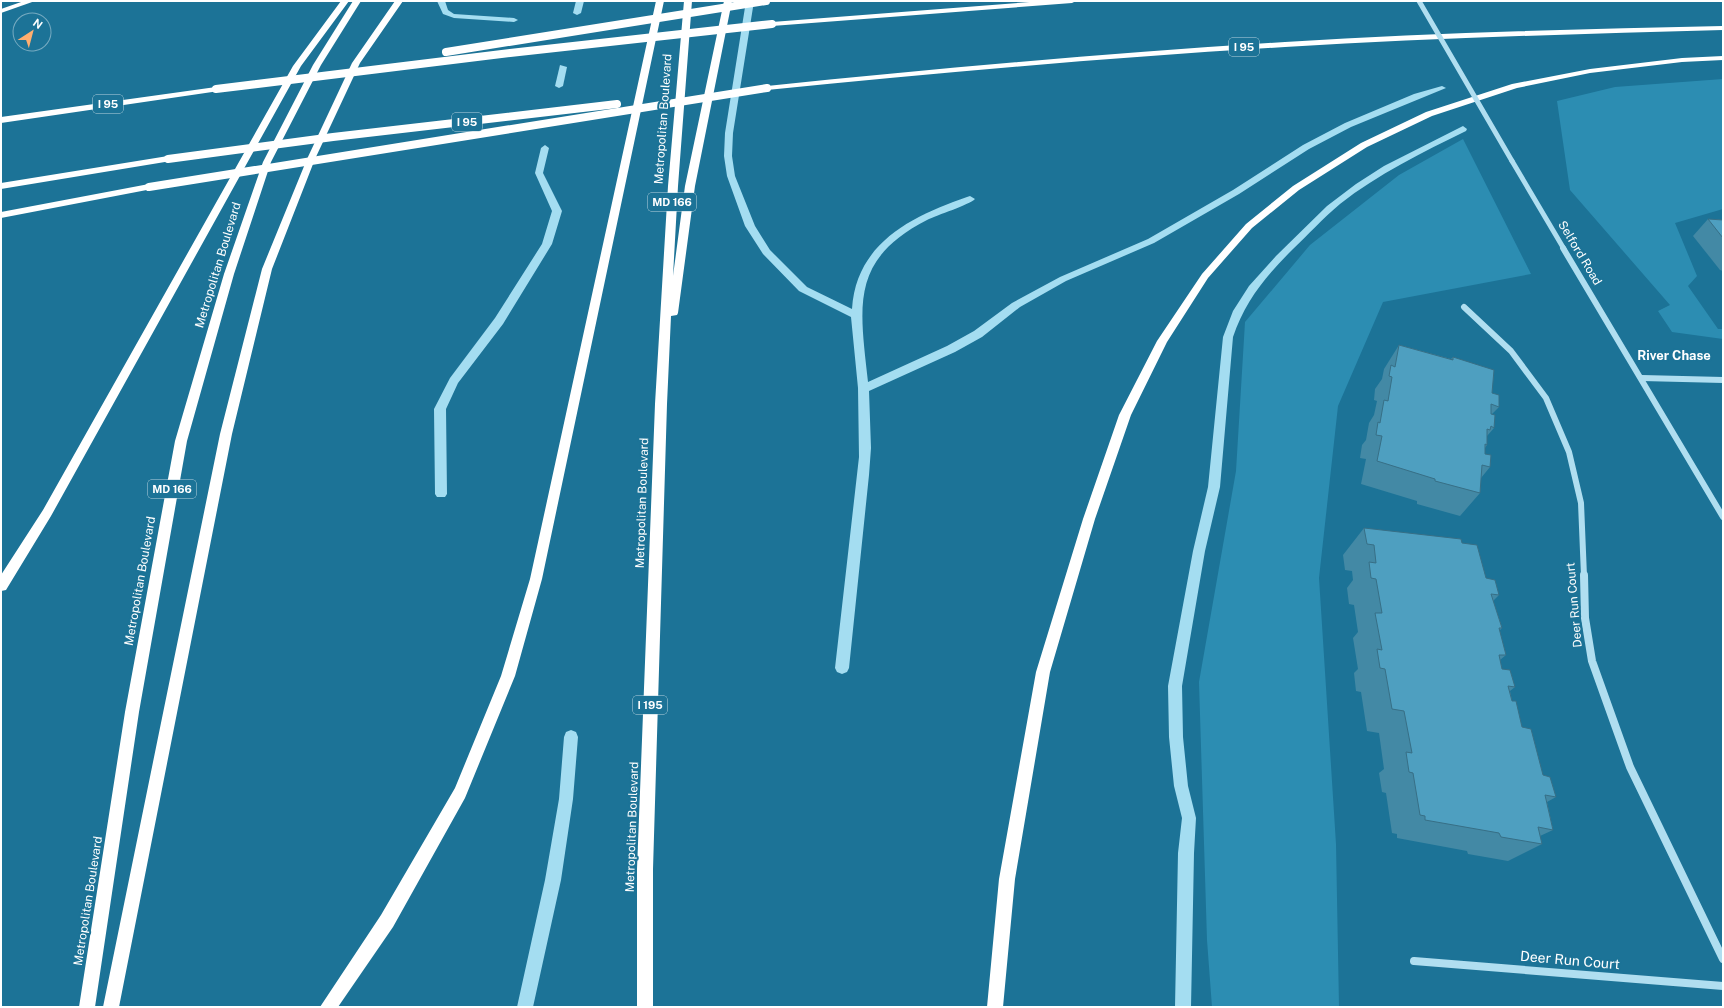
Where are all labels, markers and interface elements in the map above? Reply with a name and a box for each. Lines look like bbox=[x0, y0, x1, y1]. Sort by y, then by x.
north arrow bbox=[12, 12, 52, 52]
text: N bbox=[31, 17, 45, 31]
road number: I 95 bbox=[1229, 38, 1259, 56]
street label: Metropolitan Boulevard bbox=[651, 53, 675, 185]
road number: I 95 bbox=[93, 95, 123, 113]
road number: I 95 bbox=[452, 113, 482, 131]
road number: MD 166 bbox=[648, 193, 696, 211]
street label: Metropolitan Boulevard bbox=[192, 200, 244, 330]
street label: Selford Road bbox=[1555, 218, 1605, 288]
district label: River Chase bbox=[1637, 348, 1711, 363]
street label: Metropolitan Boulevard bbox=[633, 437, 651, 569]
road number: MD 166 bbox=[148, 480, 196, 498]
street label: Metropolitan Boulevard bbox=[122, 515, 158, 647]
street label: Deer Run Court bbox=[1563, 561, 1585, 648]
road number: I 195 bbox=[633, 696, 667, 714]
street label: Metropolitan Boulevard bbox=[623, 761, 641, 893]
street label: Metropolitan Boulevard bbox=[71, 835, 105, 967]
street label: Deer Run Court bbox=[1520, 948, 1620, 972]

